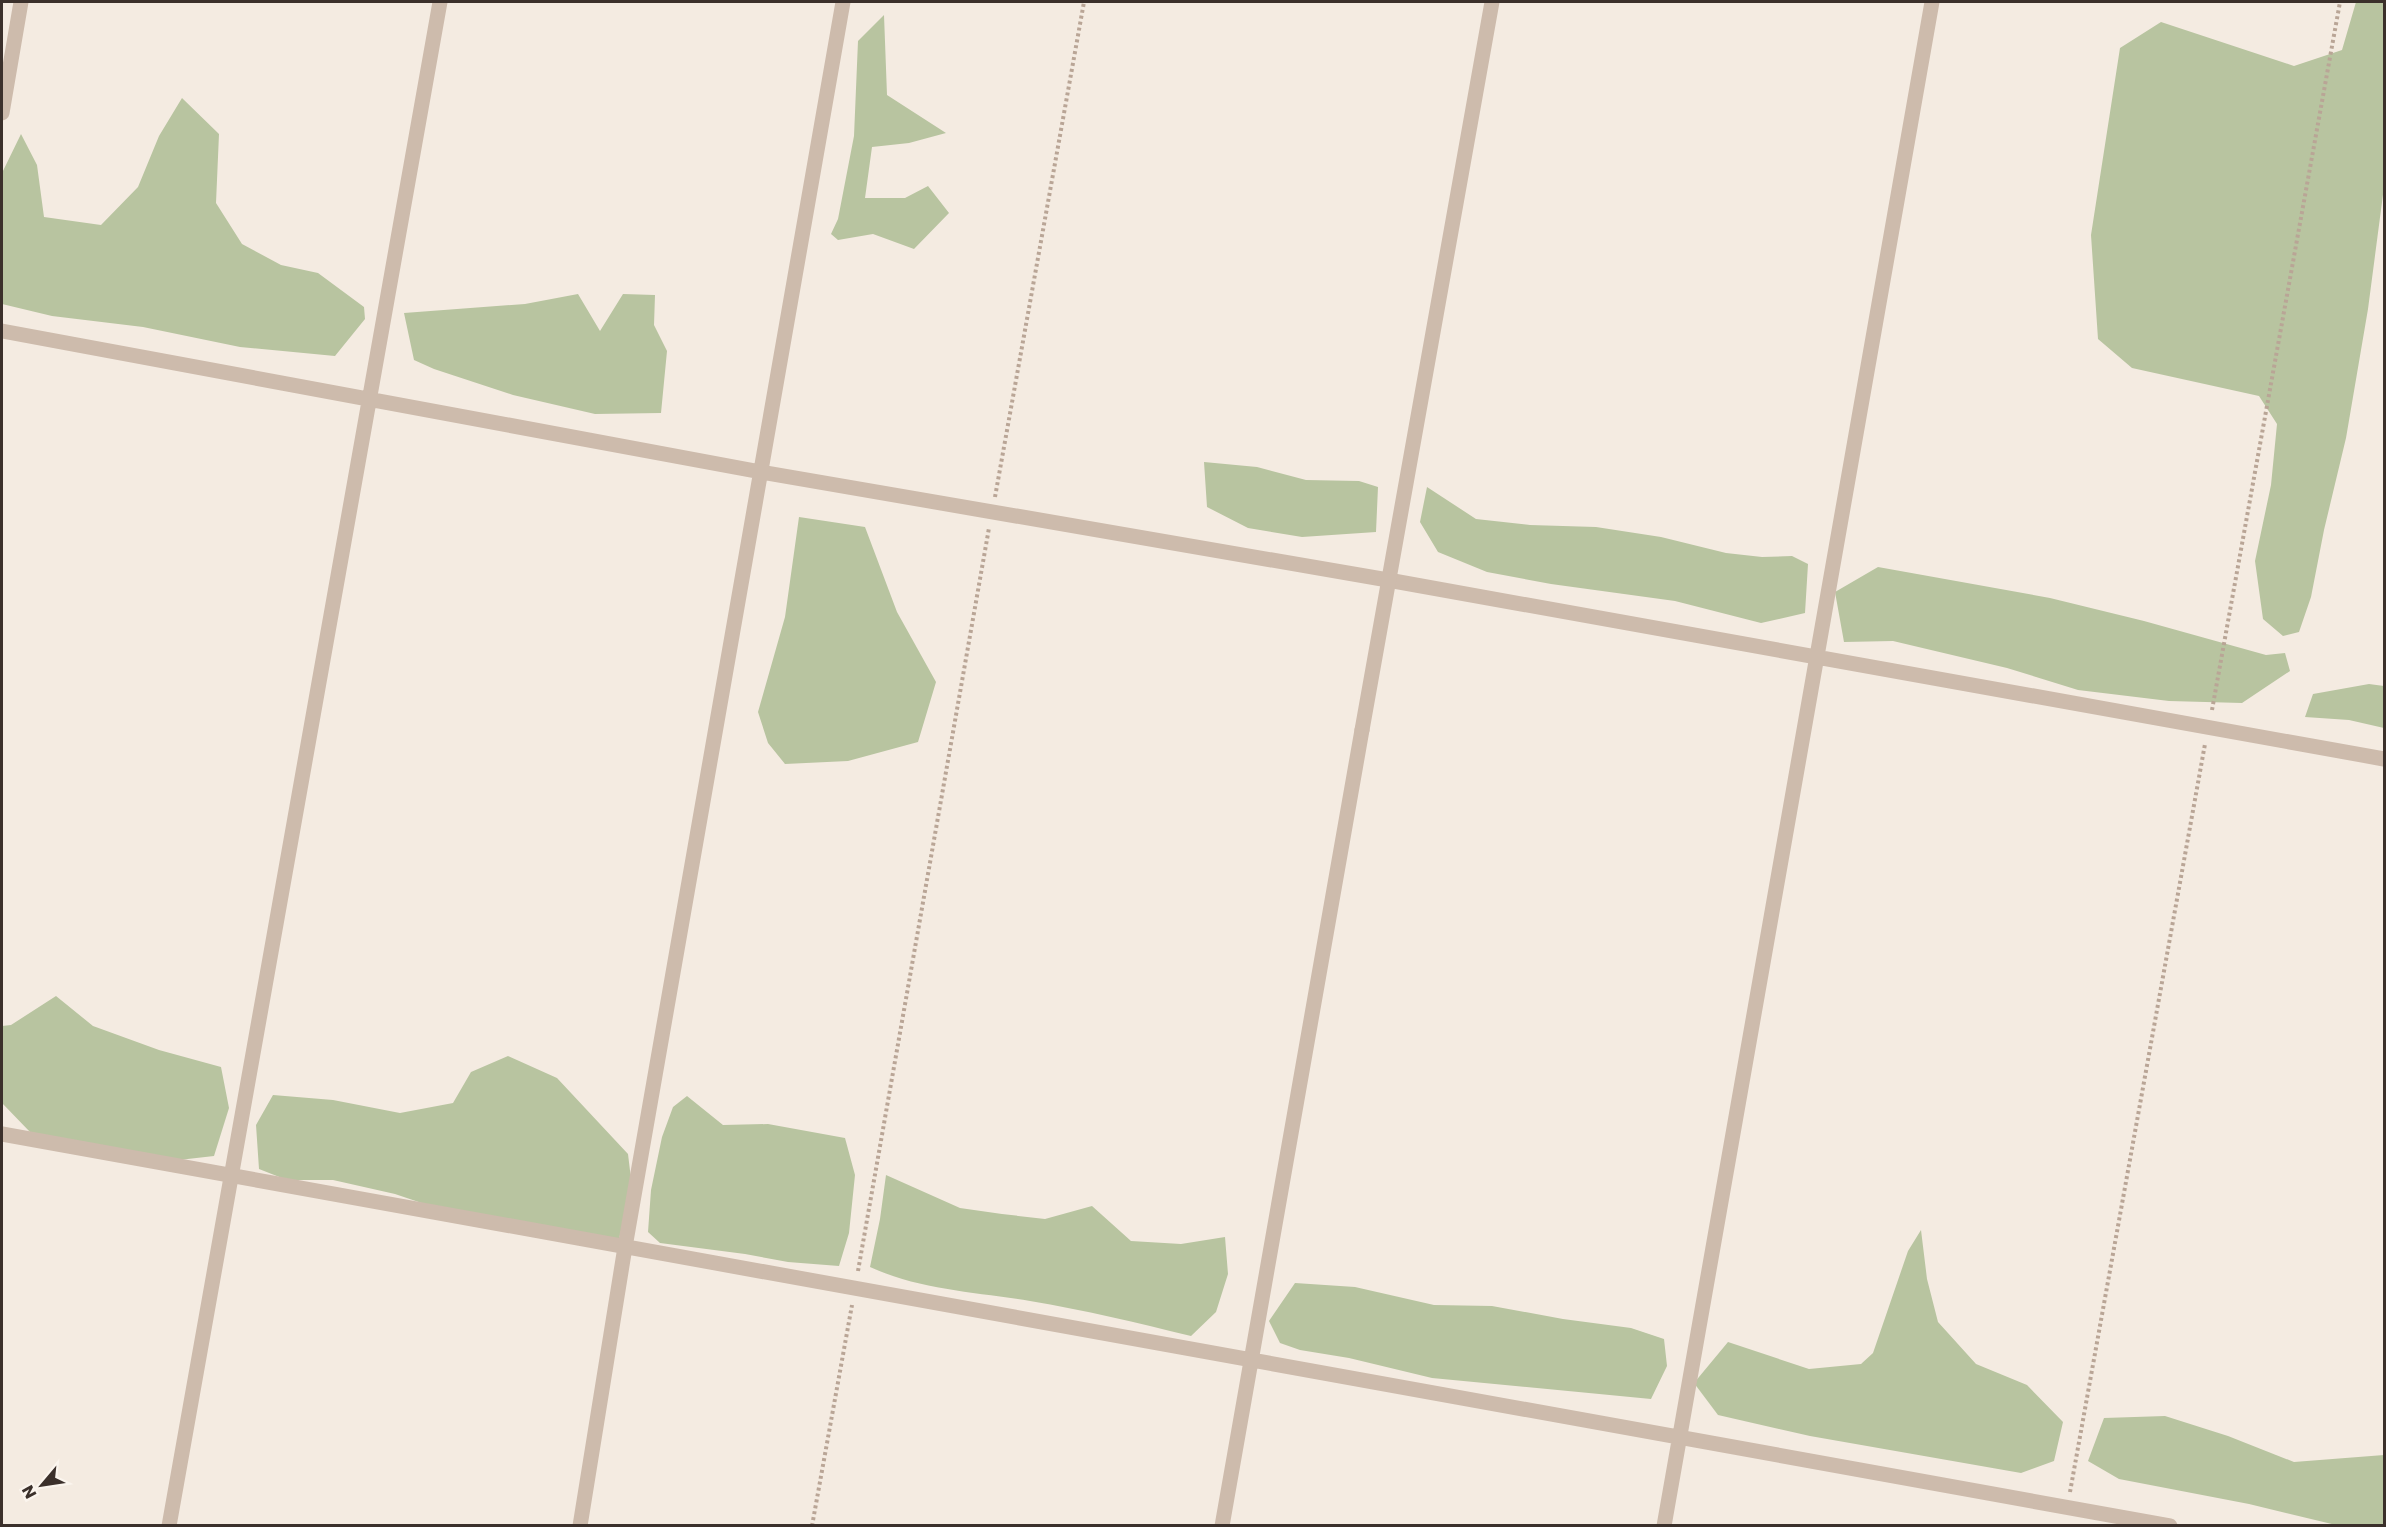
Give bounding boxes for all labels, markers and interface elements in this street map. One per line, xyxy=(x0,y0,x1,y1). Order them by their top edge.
north arrow xyxy=(12,1455,72,1515)
text: N xyxy=(16,1481,42,1503)

